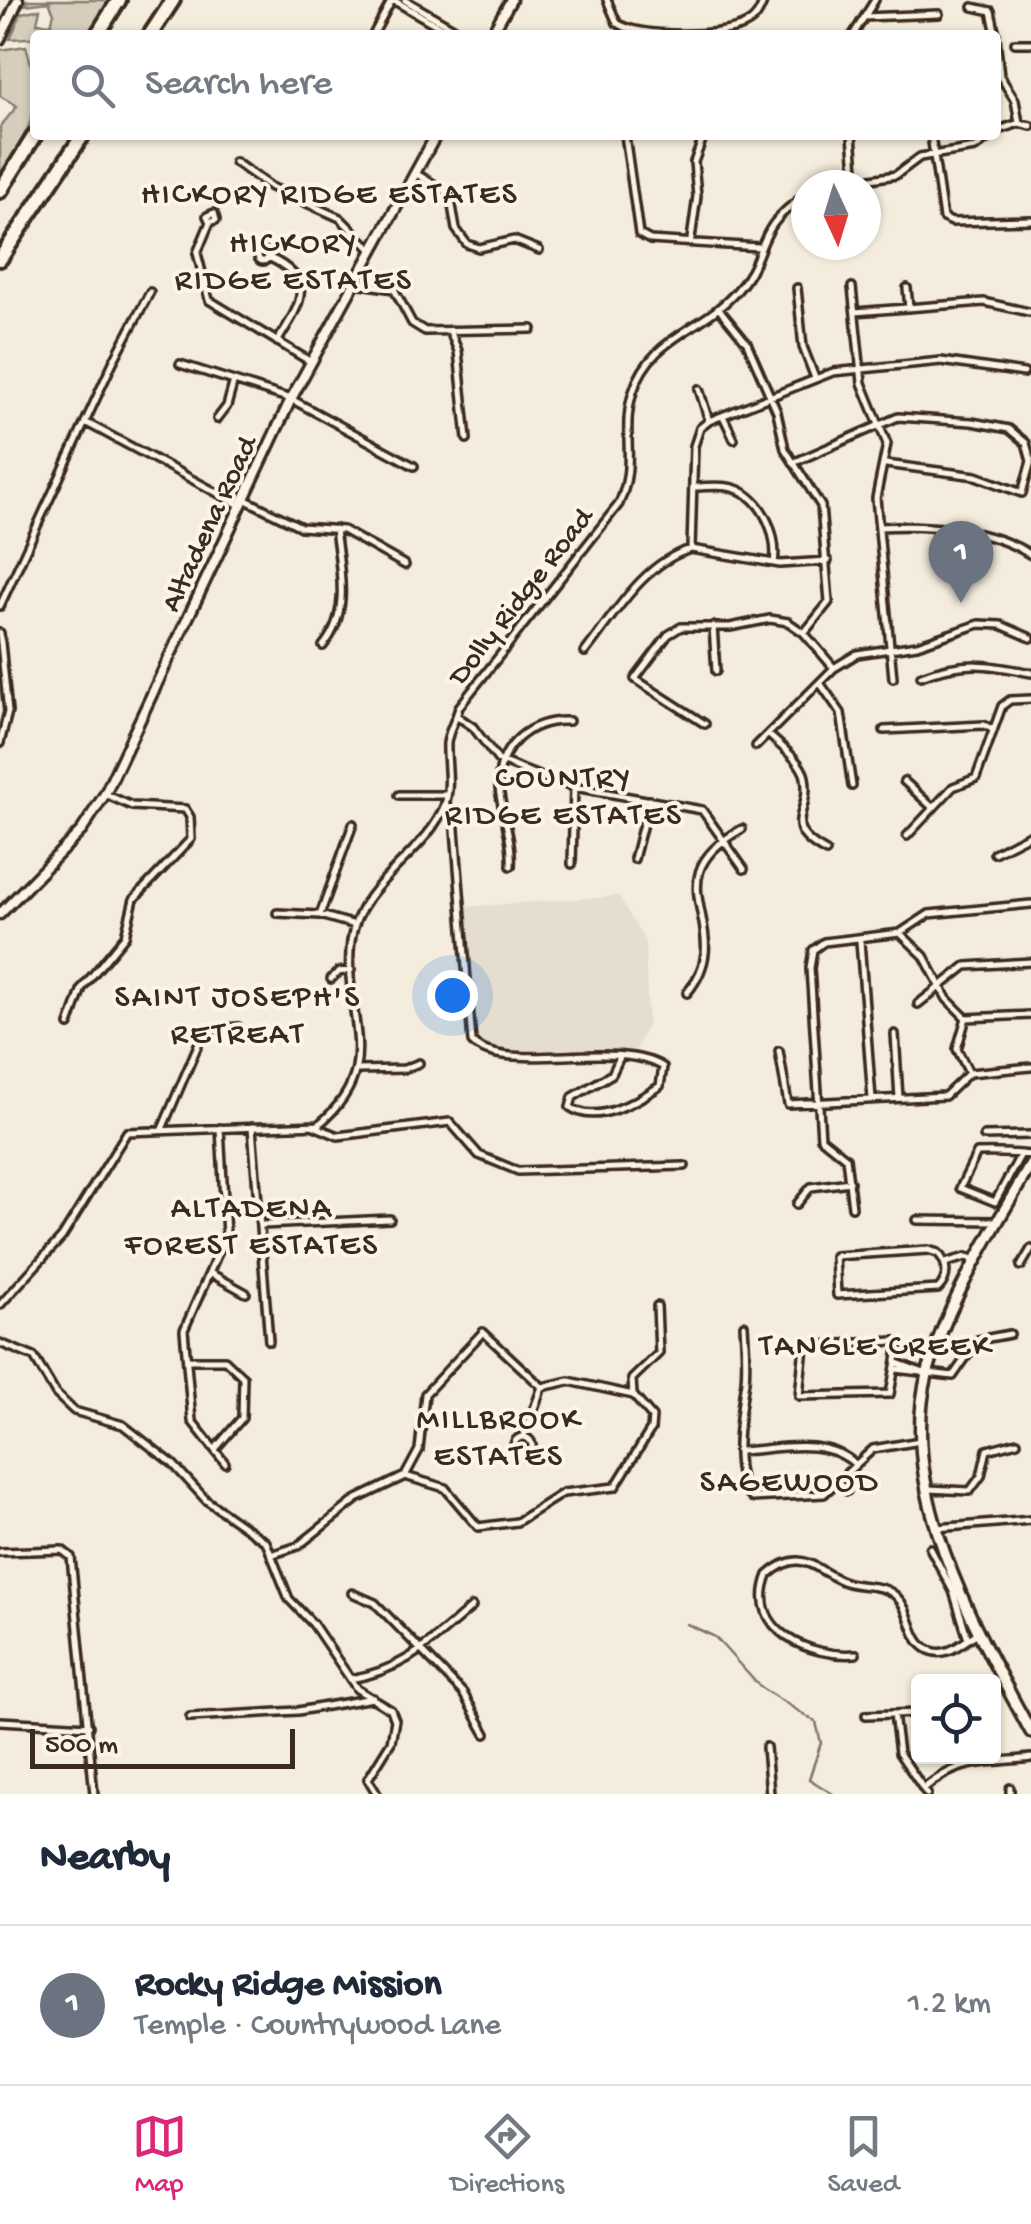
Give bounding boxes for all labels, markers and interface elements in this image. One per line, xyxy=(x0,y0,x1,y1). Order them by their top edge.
search box xyxy=(30,30,1001,140)
icon: search xyxy=(65,58,120,113)
text: Search here xyxy=(145,63,332,107)
north arrow xyxy=(791,170,881,260)
district label: HICKORY RIDGE ESTATES xyxy=(141,177,519,215)
district label: HICKORY RIDGE ESTATES xyxy=(175,226,413,301)
street label: Altadena Road xyxy=(155,429,268,618)
street label: Dolly Ridge Road xyxy=(441,500,604,695)
pin: 1 xyxy=(928,520,994,603)
district label: COUNTRY RIDGE ESTATES xyxy=(445,761,683,836)
your location xyxy=(427,970,478,1021)
district label: SAINT JOSEPH'S RETREAT xyxy=(114,980,362,1055)
district label: ALTADENA FOREST ESTATES xyxy=(123,1191,380,1266)
district label: TANGLE CREEK xyxy=(757,1329,993,1367)
district label: MILLBROOK ESTATES xyxy=(416,1402,582,1477)
district label: SAGEWOOD xyxy=(700,1465,880,1503)
map controls xyxy=(911,1674,1001,1764)
button: locate xyxy=(911,1674,1001,1764)
scale bar xyxy=(30,1724,295,1768)
text: 500 m xyxy=(45,1730,118,1763)
text: Nearby xyxy=(40,1835,170,1884)
text: Rocky Ridge Mission xyxy=(135,1964,441,2008)
text: 1 xyxy=(66,1986,79,2024)
text: 1.2 km xyxy=(908,1986,991,2024)
text: Temple · Countrywood Lane xyxy=(135,2008,501,2046)
tab: Map xyxy=(132,2109,187,2202)
tab: Directions xyxy=(450,2109,564,2202)
tab: Saved xyxy=(827,2109,899,2202)

